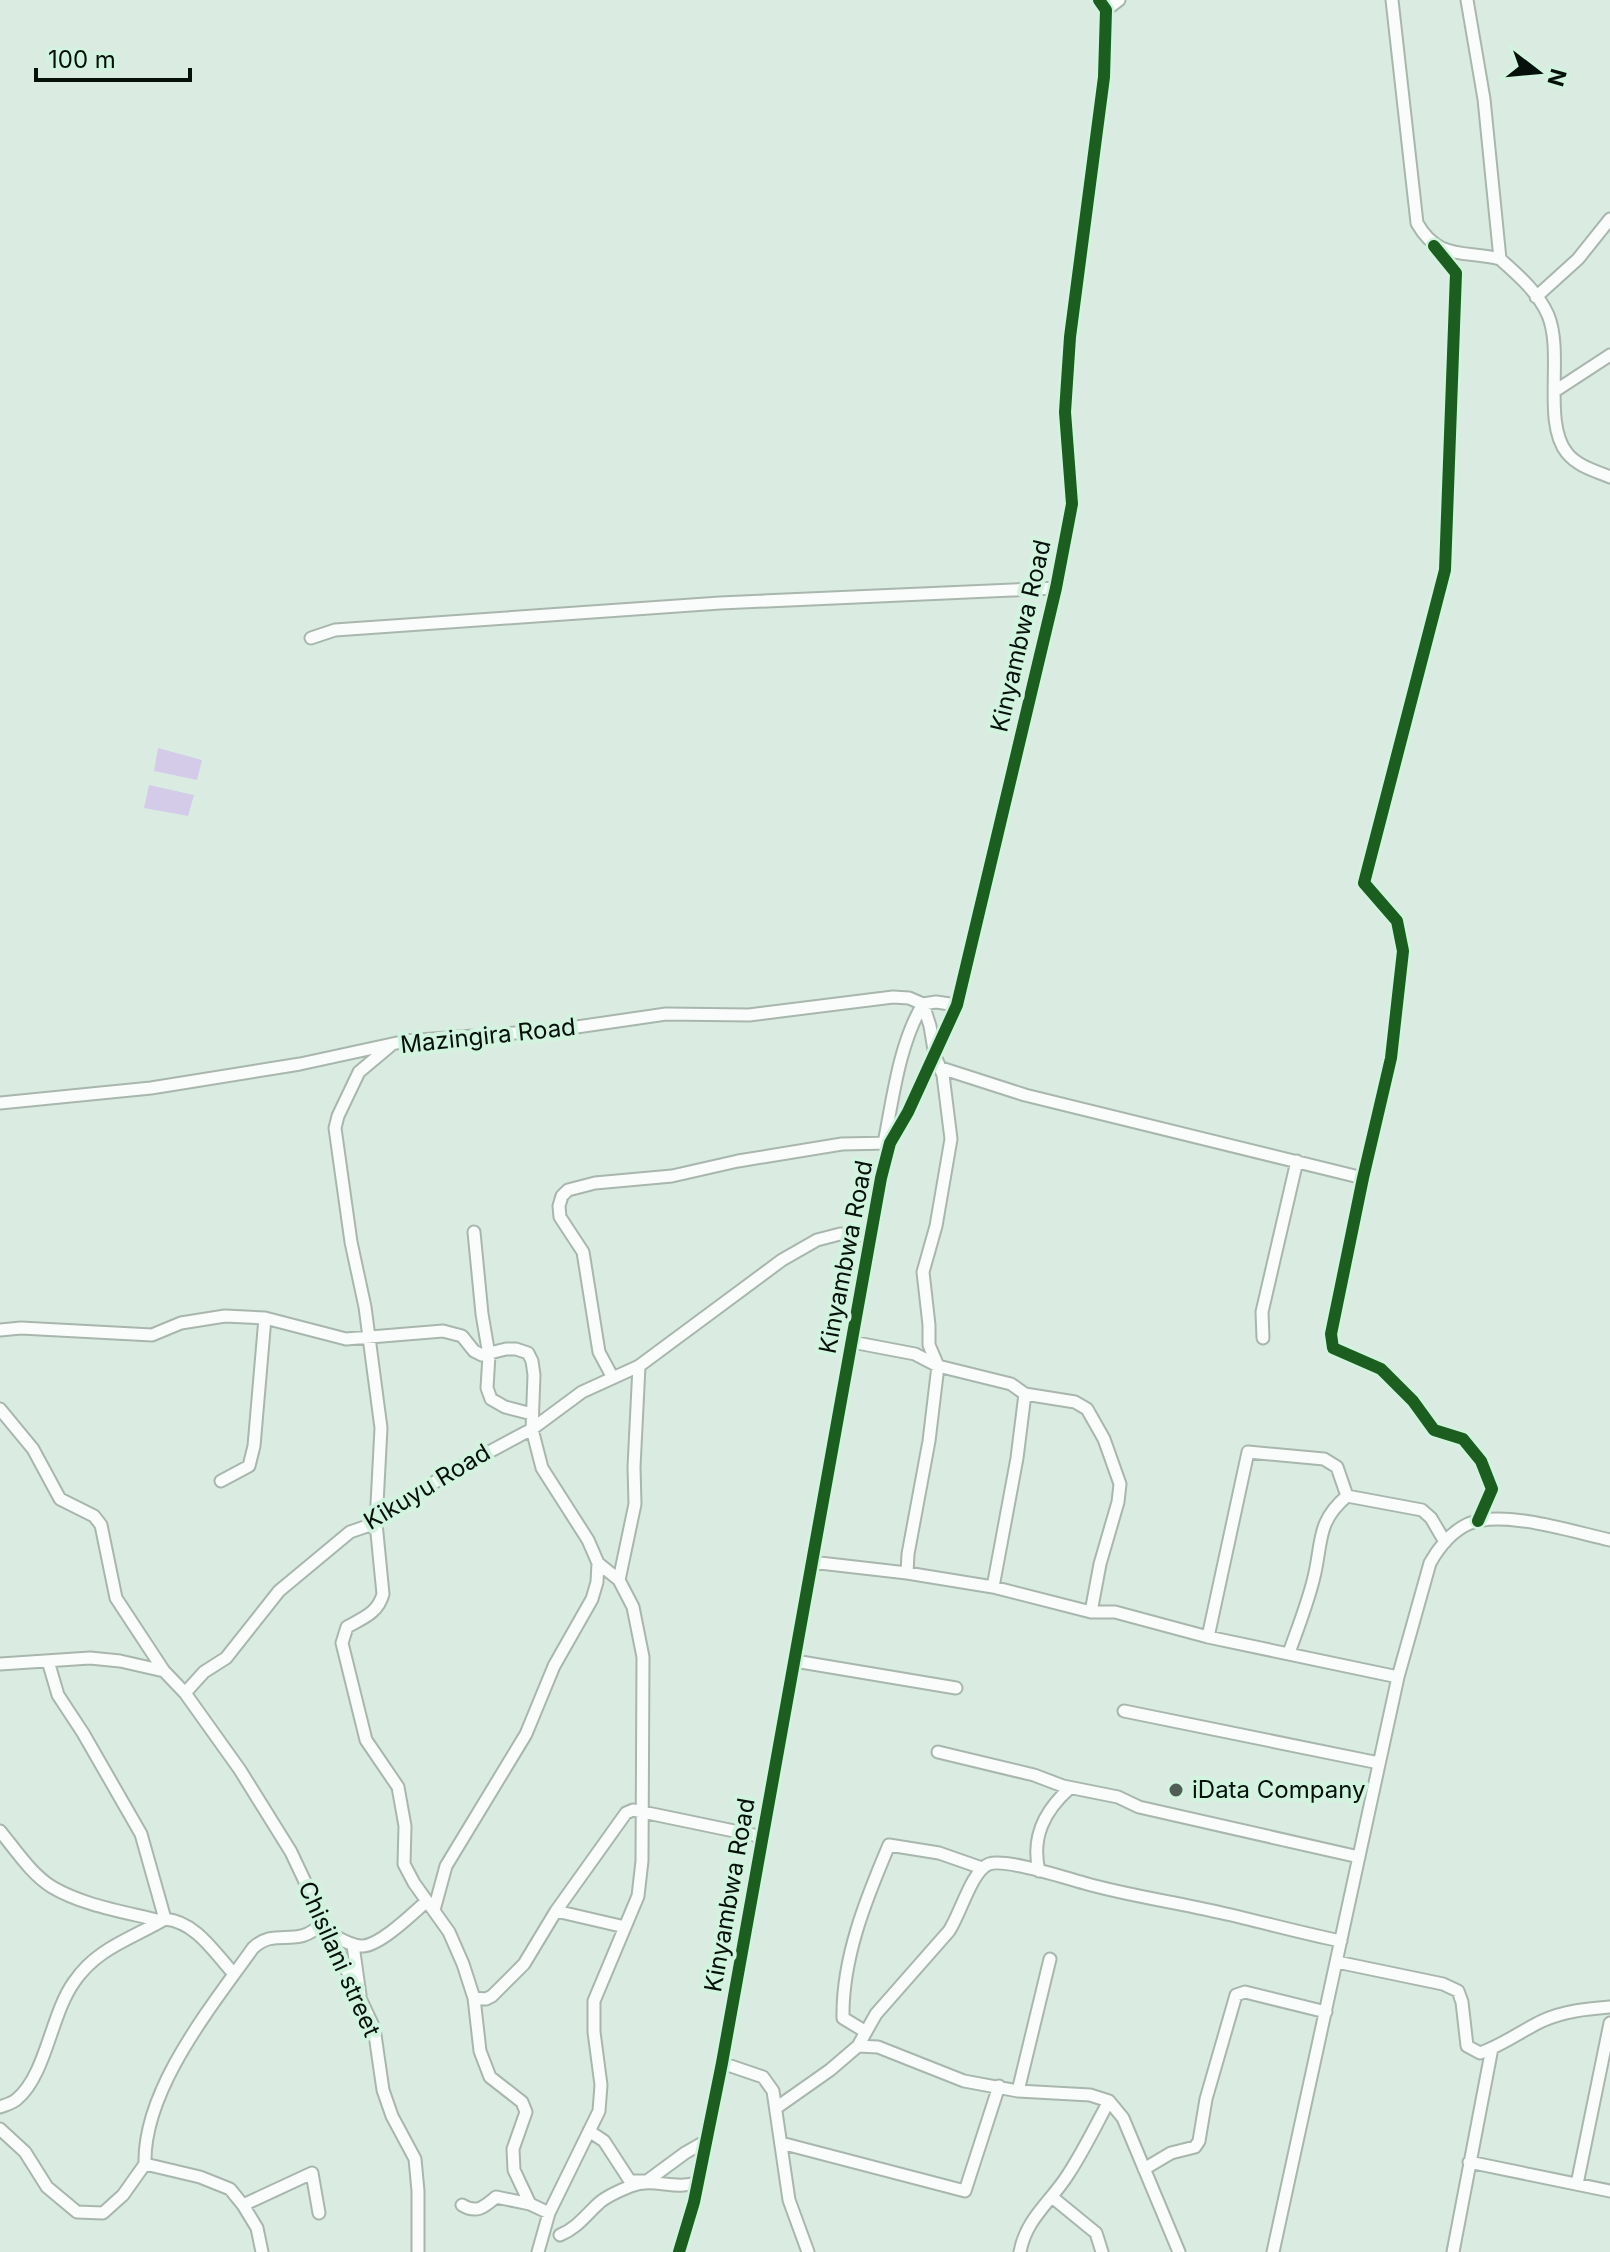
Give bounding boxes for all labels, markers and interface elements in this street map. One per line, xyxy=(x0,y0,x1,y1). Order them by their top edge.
scale bar xyxy=(36,32,190,82)
north arrow xyxy=(1498,32,1578,112)
text: 100 m xyxy=(48,45,116,74)
text: N xyxy=(1542,66,1572,89)
street label: Kinyambwa Road xyxy=(984,537,1057,735)
street label: Mazingira Road xyxy=(399,1012,577,1059)
street label: Kinyambwa Road xyxy=(813,1158,878,1356)
street label: Kikuyu Road xyxy=(358,1438,495,1536)
place label: iData Company xyxy=(1192,1775,1365,1804)
marker: iData Company xyxy=(1167,1781,1185,1799)
street label: Kinyambwa Road xyxy=(698,1796,761,1994)
street label: Chisilani street xyxy=(292,1877,387,2041)

